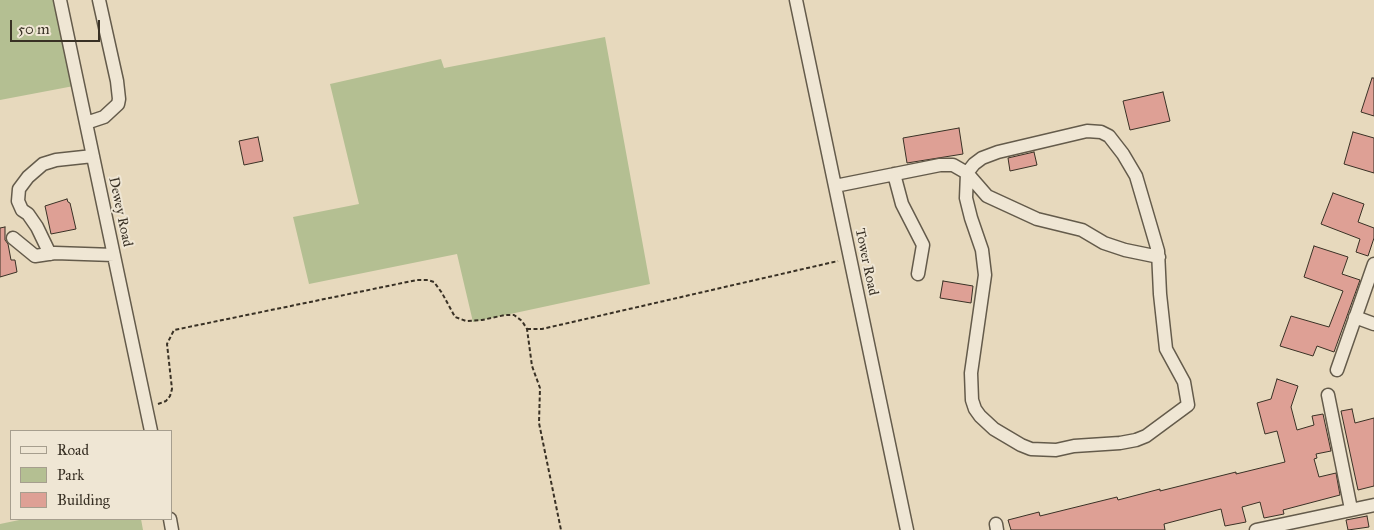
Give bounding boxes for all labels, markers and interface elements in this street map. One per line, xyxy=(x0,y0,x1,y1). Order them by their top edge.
scale bar xyxy=(12,10,102,42)
text: 50 m xyxy=(18,20,50,38)
street label: Dewey Road xyxy=(104,175,136,249)
street label: Tower Road xyxy=(851,227,881,297)
legend xyxy=(10,430,172,520)
text: Road xyxy=(57,441,89,459)
text: Park xyxy=(57,466,84,484)
text: Building xyxy=(57,491,110,509)

